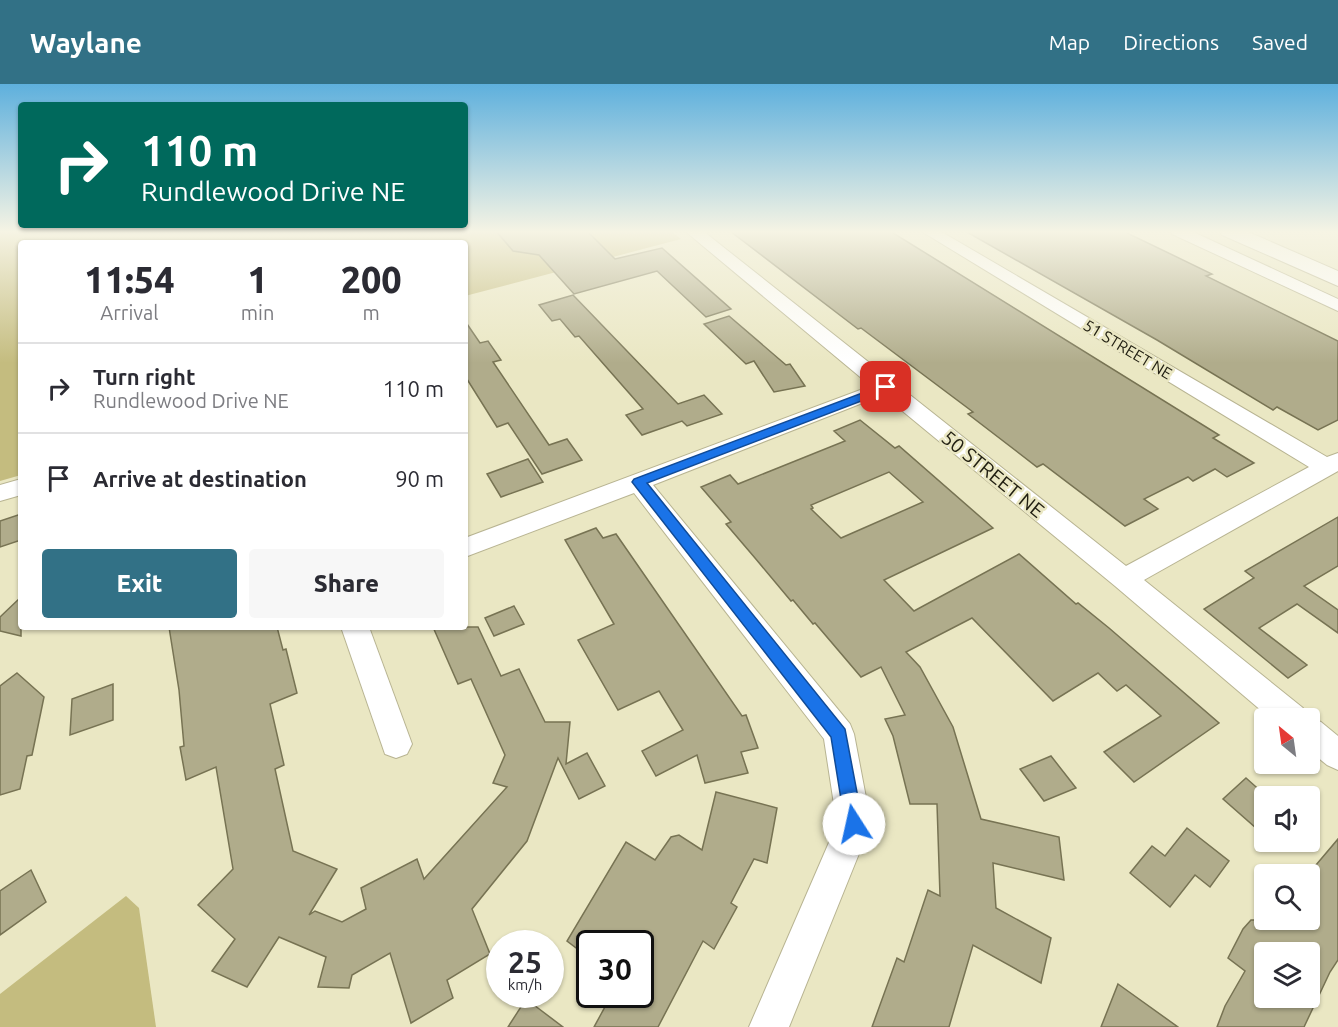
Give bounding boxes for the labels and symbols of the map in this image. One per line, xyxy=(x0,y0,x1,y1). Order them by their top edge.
street label: 51 STREET NE xyxy=(1081,316,1175,382)
pin xyxy=(860,361,911,412)
street label: 50 STREET NE xyxy=(938,425,1049,522)
north arrow xyxy=(1254,708,1320,774)
position arrow xyxy=(822,792,886,856)
speed limit sign: 30 xyxy=(576,930,654,1008)

